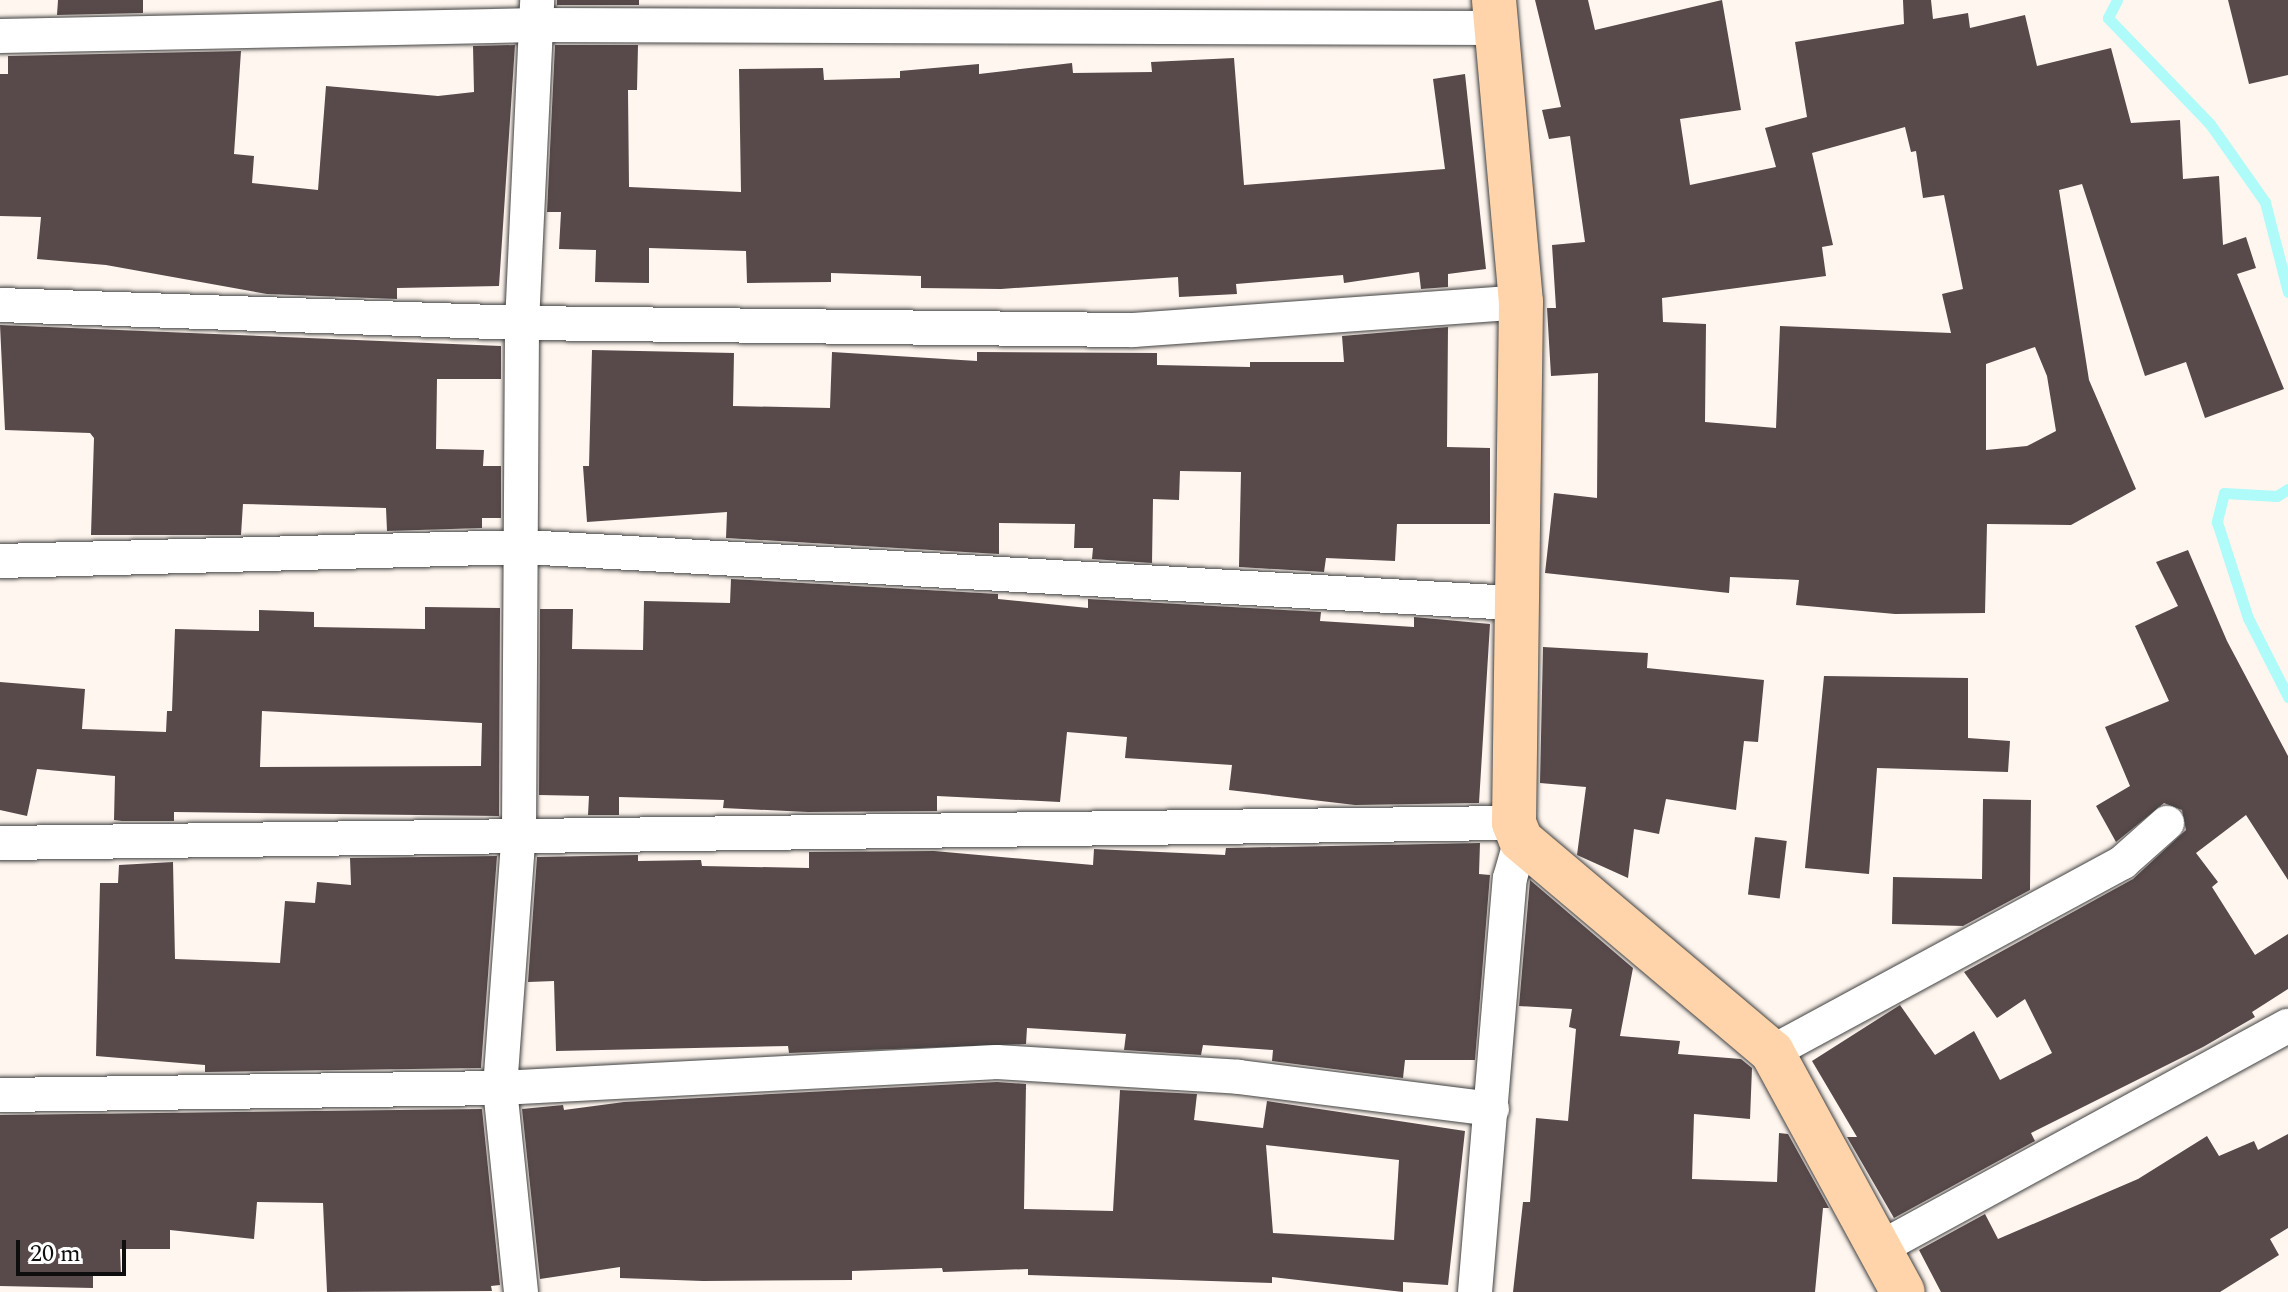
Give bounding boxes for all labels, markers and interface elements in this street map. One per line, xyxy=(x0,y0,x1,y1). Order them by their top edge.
scale bar xyxy=(20,1224,130,1274)
text: 20 m xyxy=(30,1236,81,1272)

